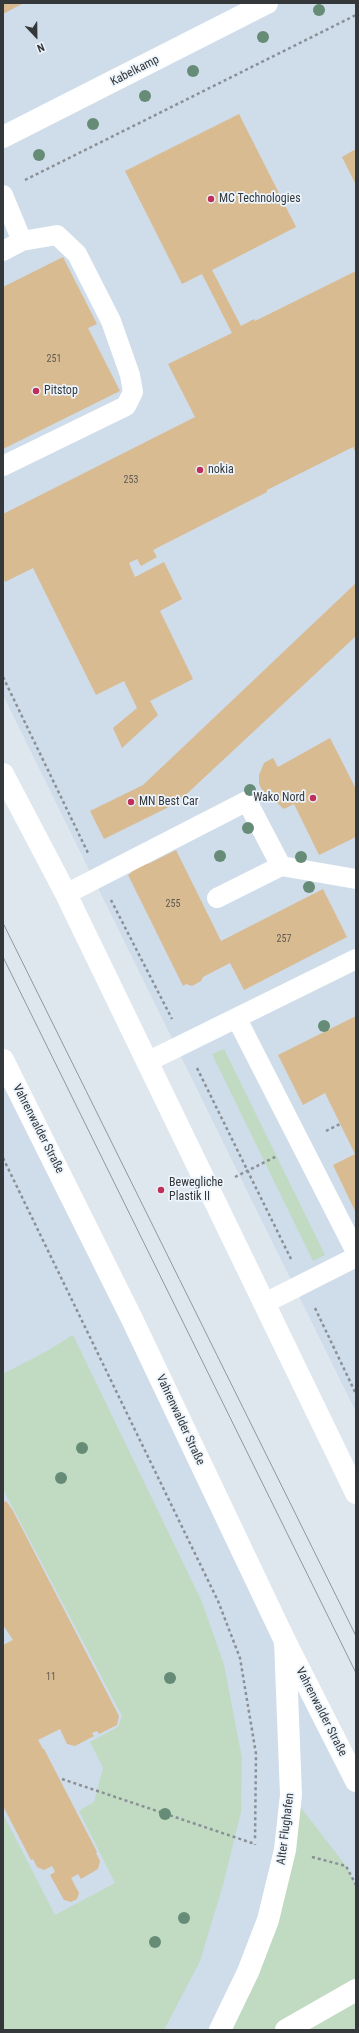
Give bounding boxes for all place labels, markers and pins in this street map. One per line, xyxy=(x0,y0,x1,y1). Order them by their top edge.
place label: MC Technologies xyxy=(219,192,301,206)
marker: MC Technologies xyxy=(206,194,216,204)
place label: Pitstop xyxy=(44,384,78,398)
marker: Pitstop xyxy=(31,386,41,396)
place label: nokia xyxy=(208,463,234,477)
marker: nokia xyxy=(195,465,205,475)
place label: Wako Nord xyxy=(253,791,305,805)
marker: Wako Nord xyxy=(308,793,318,803)
place label: MN Best Car xyxy=(139,795,198,809)
marker: MN Best Car xyxy=(126,797,136,807)
place label: Bewegliche Plastik II xyxy=(169,1176,223,1204)
marker: Bewegliche Plastik II xyxy=(156,1185,166,1195)

